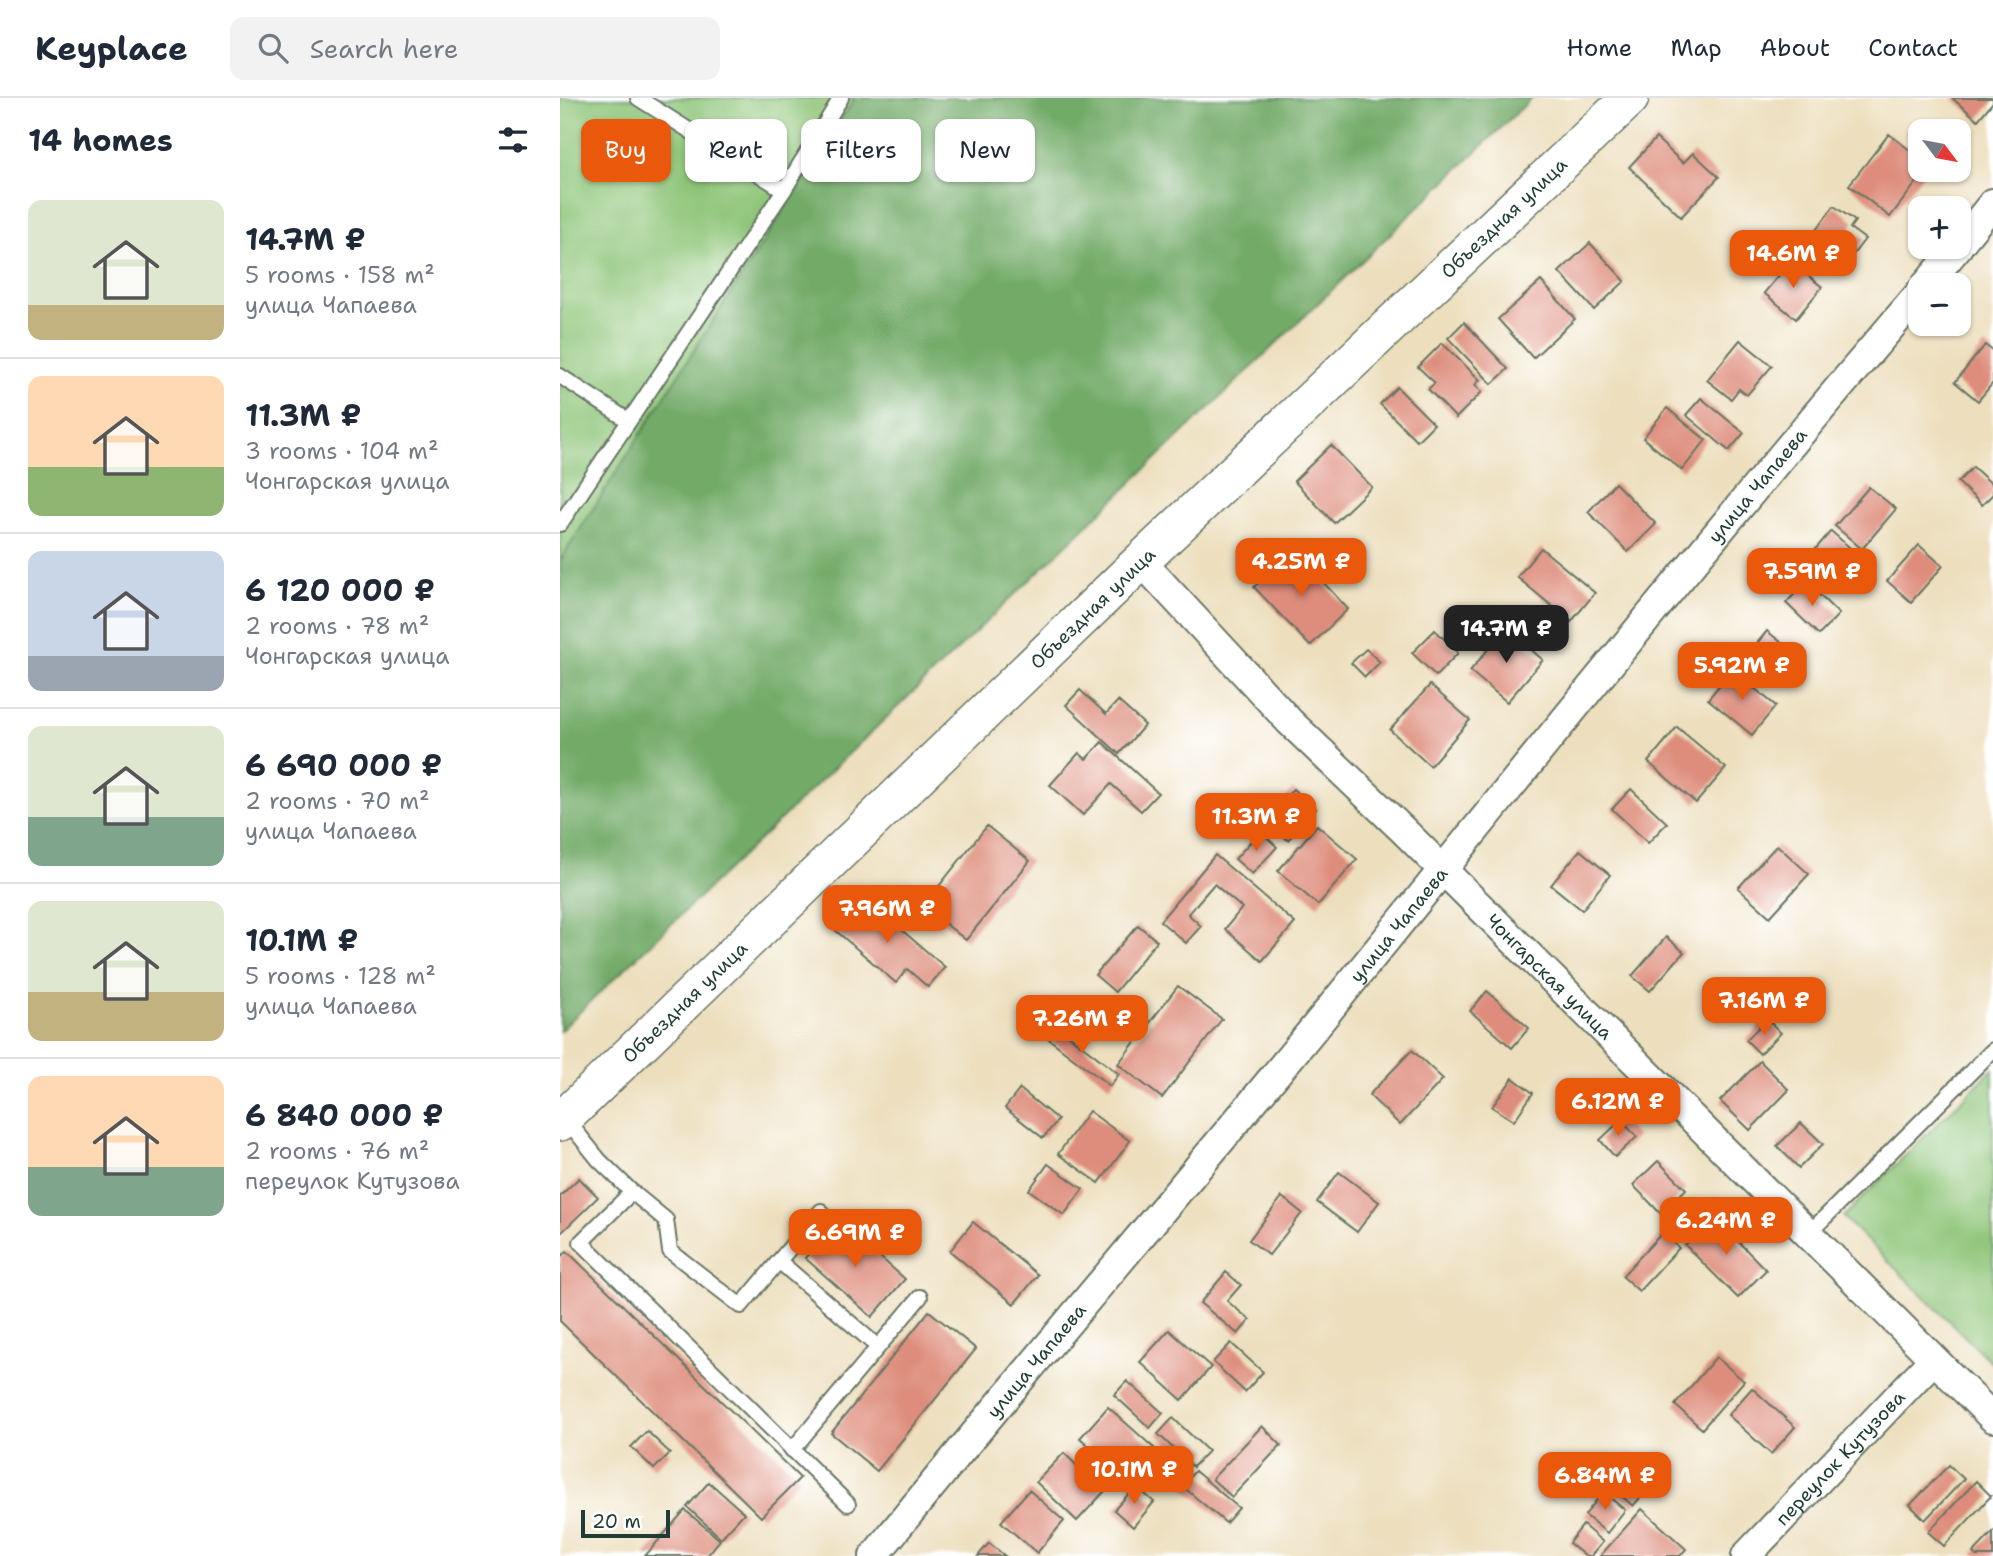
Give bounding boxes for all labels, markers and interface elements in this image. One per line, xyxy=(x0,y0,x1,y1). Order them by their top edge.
search box xyxy=(230,17,720,80)
text: Keyplace xyxy=(35,26,188,71)
icon: search xyxy=(254,29,292,67)
text: Search here xyxy=(310,31,458,66)
text: Home xyxy=(1566,32,1632,64)
text: Map xyxy=(1670,32,1722,64)
text: About xyxy=(1760,32,1830,64)
text: Contact xyxy=(1868,32,1958,64)
chip: Buy xyxy=(581,119,671,182)
chip: Rent xyxy=(685,119,787,182)
chip: Filters xyxy=(801,119,921,182)
chip: New xyxy=(935,119,1035,182)
north arrow xyxy=(1908,119,1970,182)
map controls xyxy=(1908,119,1971,336)
text: 14 homes xyxy=(28,120,173,161)
icon: filters xyxy=(494,121,532,159)
street label: Объездная улица xyxy=(1435,152,1572,284)
button: + xyxy=(1908,196,1971,259)
text: 14.7M ₽ xyxy=(245,219,366,260)
icon: home xyxy=(84,228,168,312)
pin: 14.6M ₽ xyxy=(1728,230,1858,290)
text: 14.6M ₽ xyxy=(1746,238,1840,268)
text: 5 rooms · 158 m² xyxy=(245,260,435,290)
button: − xyxy=(1908,273,1971,336)
text: улица Чапаева xyxy=(245,290,417,320)
text: 11.3M ₽ xyxy=(245,395,362,436)
icon: home xyxy=(84,404,168,488)
street label: улица Чапаева xyxy=(1702,423,1812,548)
text: 3 rooms · 104 m² xyxy=(245,436,438,466)
text: Чонгарская улица xyxy=(245,466,449,496)
pin: 4.25M ₽ xyxy=(1236,538,1366,598)
street label: Объездная улица xyxy=(1024,542,1161,674)
text: 4.25M ₽ xyxy=(1251,546,1351,576)
pin: 7.59M ₽ xyxy=(1747,548,1877,608)
text: 7.59M ₽ xyxy=(1763,556,1861,586)
text: 6 120 000 ₽ xyxy=(245,570,435,611)
icon: home xyxy=(84,579,168,663)
pin: 14.7M ₽ xyxy=(1441,606,1571,665)
text: 2 rooms · 78 m² xyxy=(245,611,429,641)
text: 14.7M ₽ xyxy=(1460,613,1552,643)
text: Чонгарская улица xyxy=(245,641,449,671)
pin: 5.92M ₽ xyxy=(1677,642,1807,702)
text: 5.92M ₽ xyxy=(1694,650,1790,680)
text: 6 690 000 ₽ xyxy=(245,745,442,786)
icon: home xyxy=(84,754,168,838)
text: 2 rooms · 70 m² xyxy=(245,786,430,816)
pin: 11.3M ₽ xyxy=(1191,794,1321,853)
text: 11.3M ₽ xyxy=(1211,801,1301,831)
text: улица Чапаева xyxy=(245,816,417,846)
street label: улица Чапаева xyxy=(1344,861,1453,987)
pin: 7.96M ₽ xyxy=(822,886,952,945)
text: 7.96M ₽ xyxy=(838,893,936,923)
street label: Чонгарская улица xyxy=(1481,908,1619,1045)
text: 10.1M ₽ xyxy=(245,920,358,961)
icon: home xyxy=(84,929,168,1013)
street label: Объездная улица xyxy=(616,935,753,1068)
text: 5 rooms · 128 m² xyxy=(245,961,436,991)
pin: 7.16M ₽ xyxy=(1699,978,1829,1037)
text: 7.16M ₽ xyxy=(1718,985,1810,1015)
text: улица Чапаева xyxy=(245,991,417,1021)
pin: 7.26M ₽ xyxy=(1017,996,1147,1055)
text: 7.26M ₽ xyxy=(1032,1003,1132,1033)
pin: 6.12M ₽ xyxy=(1553,1079,1683,1138)
text: 6.12M ₽ xyxy=(1571,1086,1665,1116)
text: 6 840 000 ₽ xyxy=(245,1095,443,1136)
icon: home xyxy=(84,1104,168,1188)
text: 2 rooms · 76 m² xyxy=(245,1136,429,1166)
text: переулок Кутузова xyxy=(245,1166,460,1196)
pin: 6.24M ₽ xyxy=(1661,1198,1791,1257)
text: 6.24M ₽ xyxy=(1676,1205,1776,1235)
pin: 6.69M ₽ xyxy=(790,1210,920,1269)
text: 6.69M ₽ xyxy=(805,1217,905,1247)
street label: улица Чапаева xyxy=(981,1298,1091,1423)
street label: переулок Кутузова xyxy=(1770,1385,1910,1530)
pin: 10.1M ₽ xyxy=(1069,1446,1199,1506)
pin: 6.84M ₽ xyxy=(1540,1452,1670,1512)
text: 10.1M ₽ xyxy=(1090,1454,1178,1484)
text: 6.84M ₽ xyxy=(1554,1460,1656,1490)
scale bar xyxy=(581,1507,670,1539)
text: 20 m xyxy=(592,1509,641,1534)

